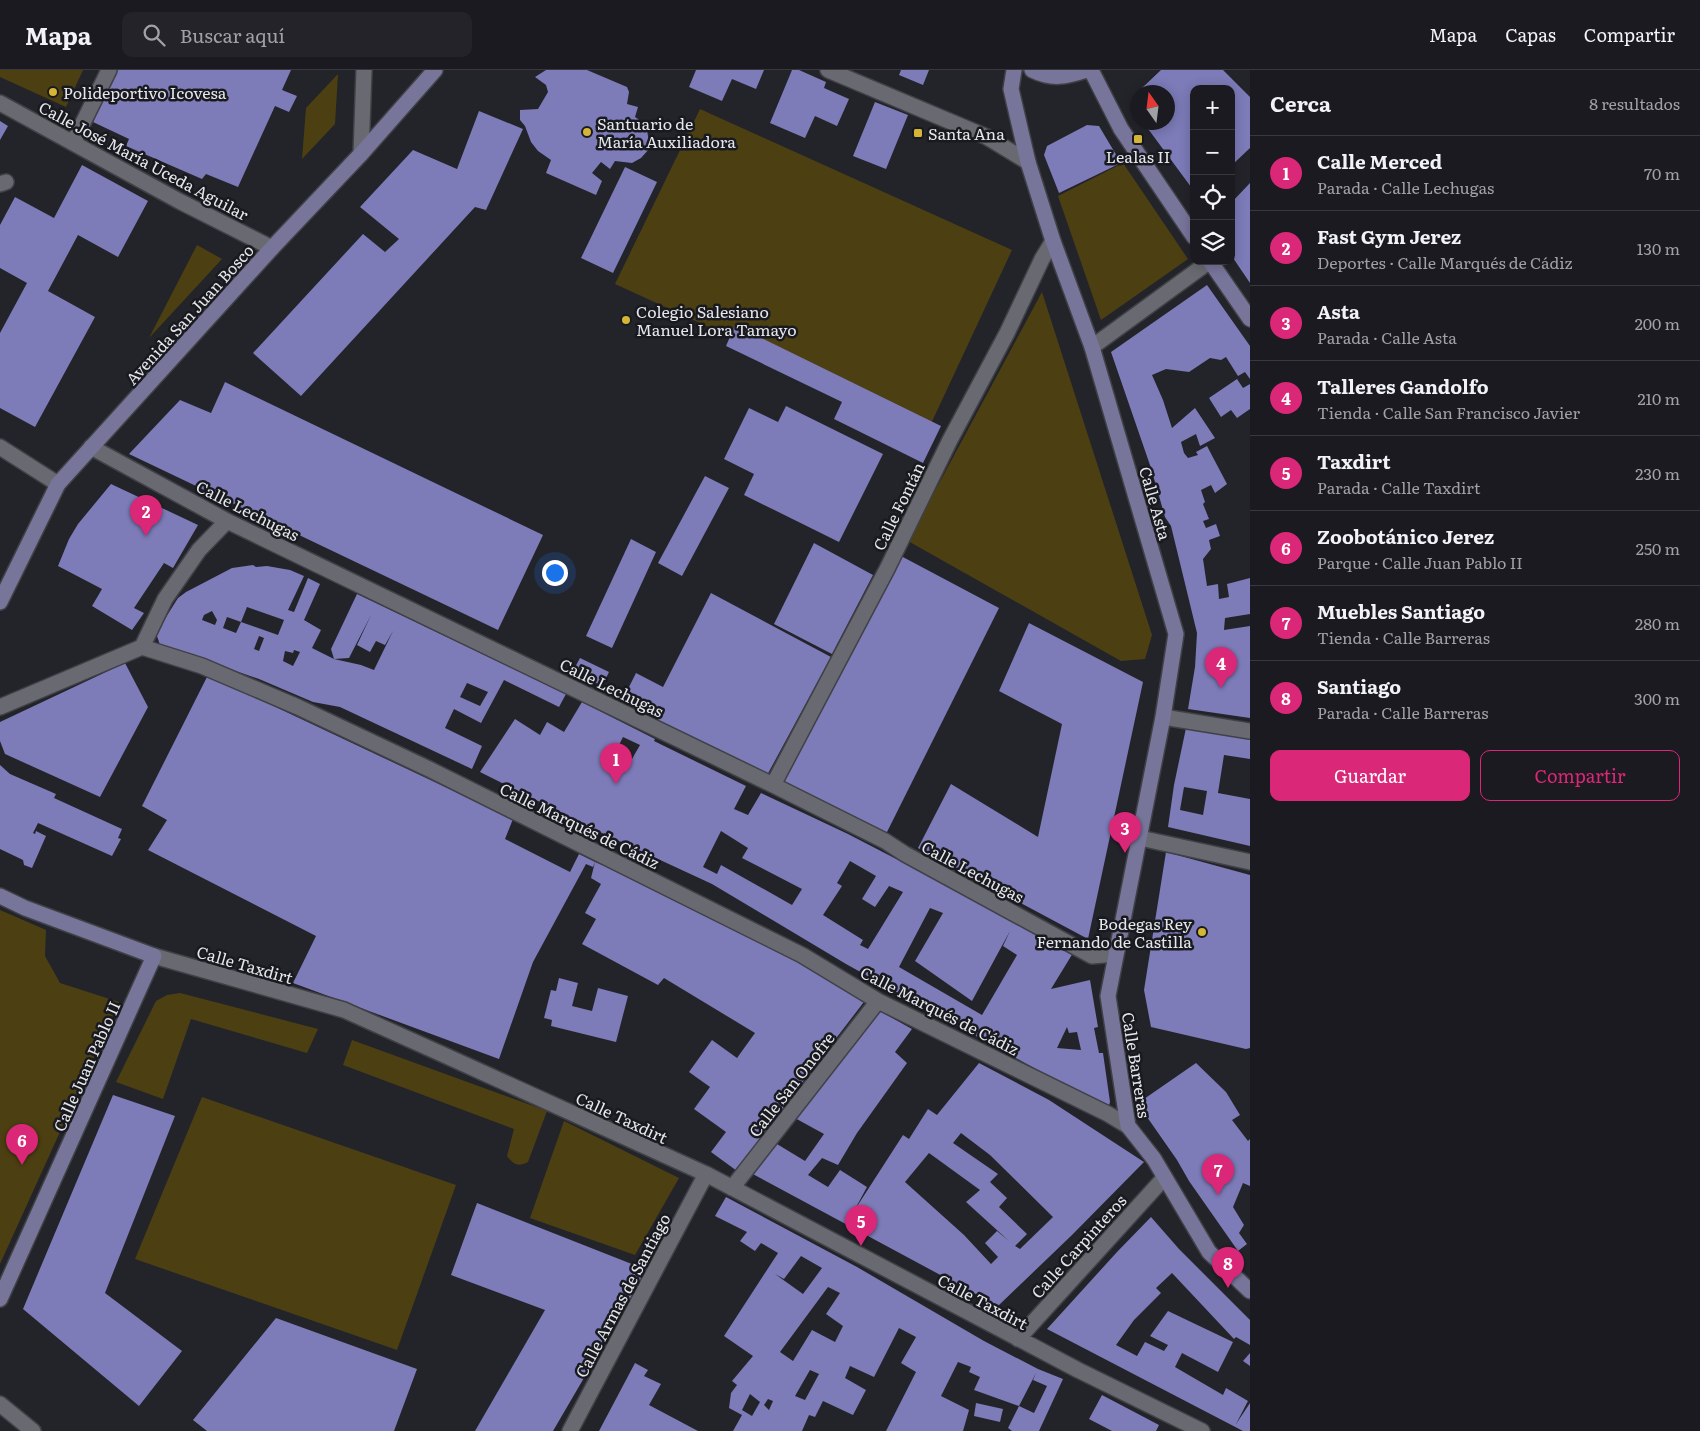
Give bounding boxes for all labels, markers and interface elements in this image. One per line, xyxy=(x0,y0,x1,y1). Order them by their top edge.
search box xyxy=(122,12,472,57)
text: Mapa xyxy=(25,17,92,52)
icon: search xyxy=(140,21,168,49)
text: Buscar aquí xyxy=(180,21,285,49)
text: Mapa xyxy=(1429,21,1477,48)
text: Capas xyxy=(1505,21,1556,48)
text: Compartir xyxy=(1584,21,1675,48)
place label: Polideportivo Icovesa xyxy=(63,80,227,104)
north arrow xyxy=(1130,85,1175,130)
map controls xyxy=(1190,85,1235,265)
button: + xyxy=(1190,85,1235,130)
marker: Polideportivo Icovesa xyxy=(47,86,59,98)
text: Cerca xyxy=(1270,87,1331,118)
text: 8 resultados xyxy=(1589,91,1680,115)
street label: Calle José María Uceda Aguilar xyxy=(35,94,254,226)
place label: Santuario de María Auxiliadora xyxy=(597,111,736,153)
place label: Santa Ana xyxy=(928,121,1005,145)
marker: Santuario de María Auxiliadora xyxy=(581,126,593,138)
marker: Santa Ana xyxy=(912,127,924,139)
button: − xyxy=(1190,130,1235,175)
marker: Lealas II xyxy=(1132,133,1144,145)
place label: Lealas II xyxy=(1106,144,1170,168)
text: Calle Merced xyxy=(1317,147,1442,175)
text: 1 xyxy=(1283,161,1289,185)
text: 70 m xyxy=(1644,161,1680,185)
button: locate xyxy=(1190,175,1235,220)
text: Parada · Calle Lechugas xyxy=(1317,175,1494,199)
button: layers xyxy=(1190,220,1235,265)
text: Fast Gym Jerez xyxy=(1317,222,1461,250)
text: 2 xyxy=(1282,236,1290,260)
text: 130 m xyxy=(1637,236,1680,260)
street label: Avenida San Juan Bosco xyxy=(119,238,259,390)
text: Deportes · Calle Marqués de Cádiz xyxy=(1317,250,1572,274)
text: Asta xyxy=(1317,297,1360,325)
place label: Colegio Salesiano Manuel Lora Tamayo xyxy=(636,299,797,341)
text: 3 xyxy=(1282,311,1290,335)
text: 200 m xyxy=(1635,311,1680,335)
marker: Colegio Salesiano Manuel Lora Tamayo xyxy=(620,314,632,326)
text: Parada · Calle Asta xyxy=(1317,325,1457,349)
text: Talleres Gandolfo xyxy=(1317,372,1489,400)
text: 4 xyxy=(1281,386,1291,410)
text: 210 m xyxy=(1637,386,1680,410)
text: Tienda · Calle San Francisco Javier xyxy=(1317,400,1580,424)
text: Taxdirt xyxy=(1317,447,1390,475)
street label: Calle Fontán xyxy=(866,457,930,554)
text: 5 xyxy=(1282,461,1290,485)
text: 230 m xyxy=(1635,461,1680,485)
street label: Calle Asta xyxy=(1134,463,1178,543)
street label: Calle Lechugas xyxy=(192,474,304,546)
text: Parada · Calle Taxdirt xyxy=(1317,475,1480,499)
pin: 2 xyxy=(130,495,162,536)
text: Zoobotánico Jerez xyxy=(1317,522,1494,550)
text: 6 xyxy=(1281,536,1291,560)
text: 250 m xyxy=(1636,536,1680,560)
text: Parque · Calle Juan Pablo II xyxy=(1317,550,1523,574)
your location xyxy=(542,560,568,586)
text: Muebles Santiago xyxy=(1317,597,1485,625)
text: 7 xyxy=(1282,611,1290,635)
text: 280 m xyxy=(1635,611,1680,635)
text: Tienda · Calle Barreras xyxy=(1317,625,1490,649)
pin: 4 xyxy=(1205,647,1237,688)
street label: Calle Lechugas xyxy=(556,651,668,723)
text: Santiago xyxy=(1317,672,1401,700)
text: 8 xyxy=(1281,686,1291,710)
text: 300 m xyxy=(1634,686,1680,710)
text: Parada · Calle Barreras xyxy=(1317,700,1488,724)
pin: 1 xyxy=(600,743,632,784)
button: Guardar xyxy=(1270,750,1470,801)
button: Compartir xyxy=(1480,750,1680,801)
street label: Calle Marqués de Cádiz xyxy=(496,776,664,874)
pin: 3 xyxy=(1109,812,1141,853)
street label: Calle Lechugas xyxy=(918,834,1028,908)
place label: Bodegas Rey Fernando de Castilla xyxy=(1036,911,1193,953)
marker: Bodegas Rey Fernando de Castilla xyxy=(1196,926,1208,938)
street label: Calle Taxdirt xyxy=(194,939,296,989)
street label: Calle Marqués de Cádiz xyxy=(857,960,1024,1061)
street label: Calle Juan Pablo II xyxy=(46,997,126,1135)
street label: Calle Barreras xyxy=(1117,1010,1157,1120)
street label: Calle San Onofre xyxy=(742,1026,840,1142)
street label: Calle Taxdirt xyxy=(572,1085,672,1149)
pin: 6 xyxy=(6,1124,38,1165)
pin: 7 xyxy=(1202,1154,1234,1195)
street label: Calle Carpinteros xyxy=(1025,1189,1131,1303)
pin: 5 xyxy=(845,1205,877,1246)
street label: Calle Armas de Santiago xyxy=(569,1209,675,1381)
pin: 8 xyxy=(1212,1247,1244,1288)
street label: Calle Taxdirt xyxy=(934,1267,1033,1335)

